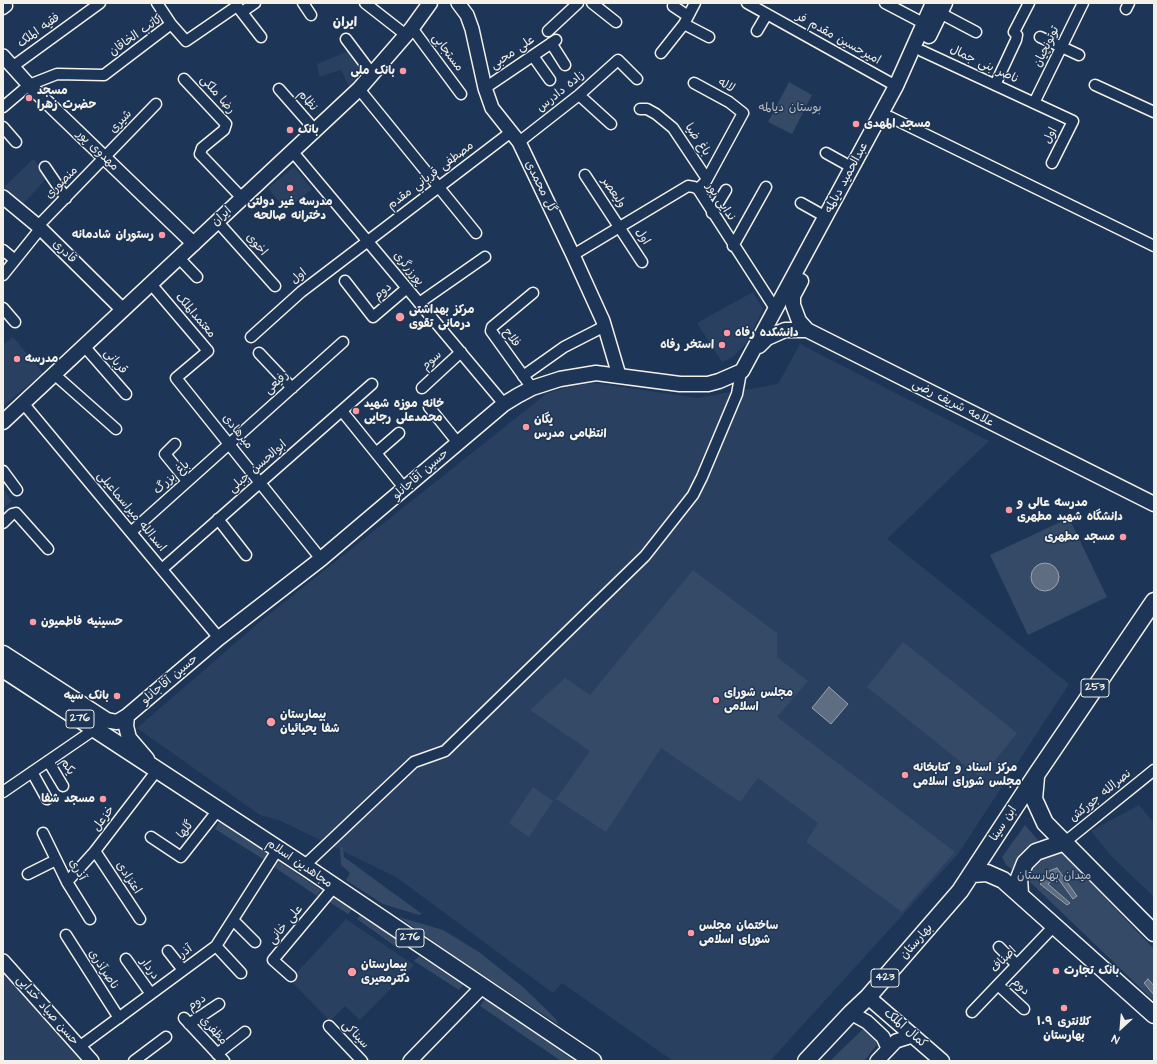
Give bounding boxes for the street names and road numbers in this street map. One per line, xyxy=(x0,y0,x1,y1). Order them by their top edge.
street label: امیرحسین مقدم فر xyxy=(793,10,883,68)
street label: فقیه الملک xyxy=(15,11,63,51)
street label: کاتب الخاقان xyxy=(107,12,165,60)
street label: توتونچیان xyxy=(1031,24,1063,70)
street label: مستجابی xyxy=(428,31,466,75)
street label: علی محبی xyxy=(488,33,538,73)
street label: ناصر بنی جمال xyxy=(947,43,1021,87)
street label: زاده دادرس xyxy=(534,68,588,116)
street label: رضا ملکی xyxy=(196,73,238,117)
street label: لاله xyxy=(715,76,737,96)
street label: نظام xyxy=(294,88,320,114)
street label: شیری xyxy=(107,107,135,137)
street label: باغ ضیا xyxy=(681,121,713,159)
street label: اول xyxy=(1041,125,1061,147)
street label: مهدوی پور xyxy=(73,127,121,175)
street label: مصطفی قرباني مقدم xyxy=(385,139,477,213)
street label: عبدالحمید دیالمه xyxy=(822,140,872,216)
street label: گل محمدی xyxy=(521,158,559,216)
street label: منصوری xyxy=(43,164,81,202)
street label: ولیعصر xyxy=(598,175,628,211)
street label: ندایی پور xyxy=(702,180,738,224)
street label: ایران xyxy=(209,204,235,230)
street label: اول xyxy=(632,226,652,248)
street label: اخوی xyxy=(242,231,270,259)
street label: قادرى xyxy=(49,237,79,267)
street label: پورزرگری xyxy=(390,249,426,289)
street label: اول xyxy=(288,266,310,288)
street label: دوم xyxy=(371,280,395,304)
street label: معتمدالملک xyxy=(172,291,218,341)
street label: فلاح xyxy=(499,326,523,350)
street label: قربانی xyxy=(100,346,130,378)
street label: سوم xyxy=(419,348,445,374)
street label: رفیعی xyxy=(262,368,292,398)
street label: علامه شریف رضی xyxy=(910,377,996,431)
street label: میرهادی xyxy=(218,412,256,452)
street label: ابوالحسن جبلی xyxy=(226,438,290,496)
street label: حسین آقاجانلو xyxy=(390,447,452,503)
street label: باغ بزرگ xyxy=(151,458,193,498)
street label: اسدالله میراسماعیلی xyxy=(93,469,169,555)
street label: حسین آقاجانلو xyxy=(139,652,201,708)
road number: 253 xyxy=(1081,679,1109,697)
road number: 276 xyxy=(66,710,94,728)
street label: یکم xyxy=(57,756,77,778)
street label: نصرالله جورکش xyxy=(1067,767,1135,825)
street label: خزعل xyxy=(90,803,118,835)
street label: ابن سینا xyxy=(987,804,1021,844)
street label: گلها xyxy=(174,818,198,842)
street label: مجاهدین اسلام xyxy=(263,837,335,891)
street label: آذری xyxy=(65,857,89,883)
street label: اعتزادی xyxy=(112,859,144,897)
street label: علی خانی xyxy=(265,902,307,948)
street label: بهارستان xyxy=(898,921,936,963)
road number: 276 xyxy=(396,929,424,947)
street label: آذر xyxy=(176,942,196,962)
street label: اصناف xyxy=(988,944,1020,976)
street label: ناصرآذری xyxy=(85,947,121,993)
street label: دردار xyxy=(136,955,162,983)
road number: 423 xyxy=(871,969,899,987)
street label: حسن صیاد خدایی xyxy=(13,973,81,1049)
street label: دوم xyxy=(1008,975,1032,999)
street label: دوم xyxy=(185,992,209,1014)
street label: کمال الملک xyxy=(880,1006,930,1052)
street label: مظفری xyxy=(196,1014,230,1048)
street label: سیناکی xyxy=(338,1018,372,1052)

